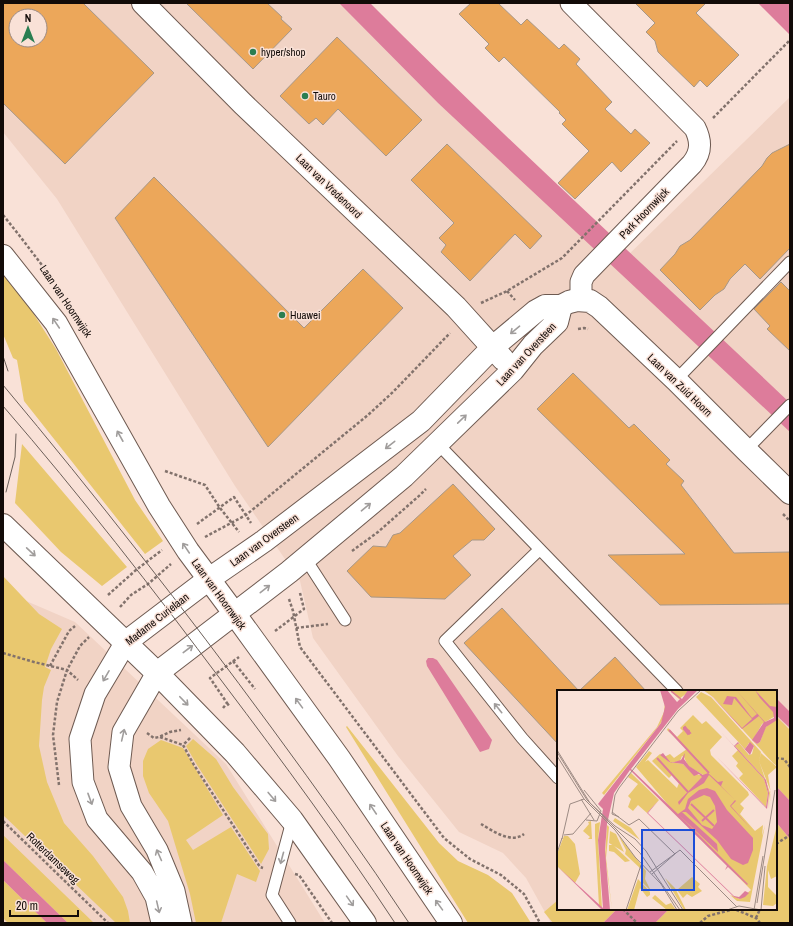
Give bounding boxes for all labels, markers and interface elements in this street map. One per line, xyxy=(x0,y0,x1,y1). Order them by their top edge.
north arrow xyxy=(8,8,48,48)
text: N xyxy=(25,11,31,25)
place label: hyper/shop xyxy=(261,45,306,59)
marker: hyper/shop xyxy=(248,47,258,57)
place label: Tauro xyxy=(313,89,336,103)
marker: Tauro xyxy=(300,91,310,101)
street label: Laan van Vredenoord xyxy=(293,151,365,221)
street label: Park Hoornwijck xyxy=(616,184,672,241)
street label: Laan van Hoornwijck xyxy=(37,262,96,340)
place label: Huawei xyxy=(290,308,321,322)
marker: Huawei xyxy=(277,310,287,320)
one-way arrow xyxy=(52,318,60,329)
street label: Laan van Oversteen xyxy=(493,320,559,388)
one-way arrow xyxy=(509,325,520,334)
street label: Laan van Zuid Hoorn xyxy=(645,351,715,419)
one-way arrow xyxy=(457,414,467,424)
one-way arrow xyxy=(115,430,123,442)
one-way arrow xyxy=(384,440,395,449)
one-way arrow xyxy=(361,503,371,512)
street label: Laan van Oversteen xyxy=(227,510,301,570)
one-way arrow xyxy=(182,543,190,554)
one-way arrow xyxy=(26,547,36,557)
street label: Laan van Hoornwijck xyxy=(189,556,250,633)
one-way arrow xyxy=(260,585,271,594)
street label: Madame Curielaan xyxy=(122,590,192,648)
one-way arrow xyxy=(183,645,194,654)
one-way arrow xyxy=(101,670,109,682)
inset map xyxy=(557,690,777,910)
one-way arrow xyxy=(180,696,189,706)
one-way arrow xyxy=(295,698,303,709)
one-way arrow xyxy=(494,702,502,713)
one-way arrow xyxy=(120,728,128,741)
one-way arrow xyxy=(268,791,277,802)
one-way arrow xyxy=(86,793,94,805)
one-way arrow xyxy=(369,803,377,815)
street label: Laan van Hoornwijck xyxy=(378,819,437,897)
street label: Rotterdamseweg xyxy=(24,829,82,887)
one-way arrow xyxy=(155,849,162,861)
one-way arrow xyxy=(278,851,285,864)
scale bar xyxy=(10,892,78,918)
one-way arrow xyxy=(346,895,354,906)
text: 20 m xyxy=(16,898,38,914)
one-way arrow xyxy=(435,900,443,911)
one-way arrow xyxy=(155,901,163,914)

